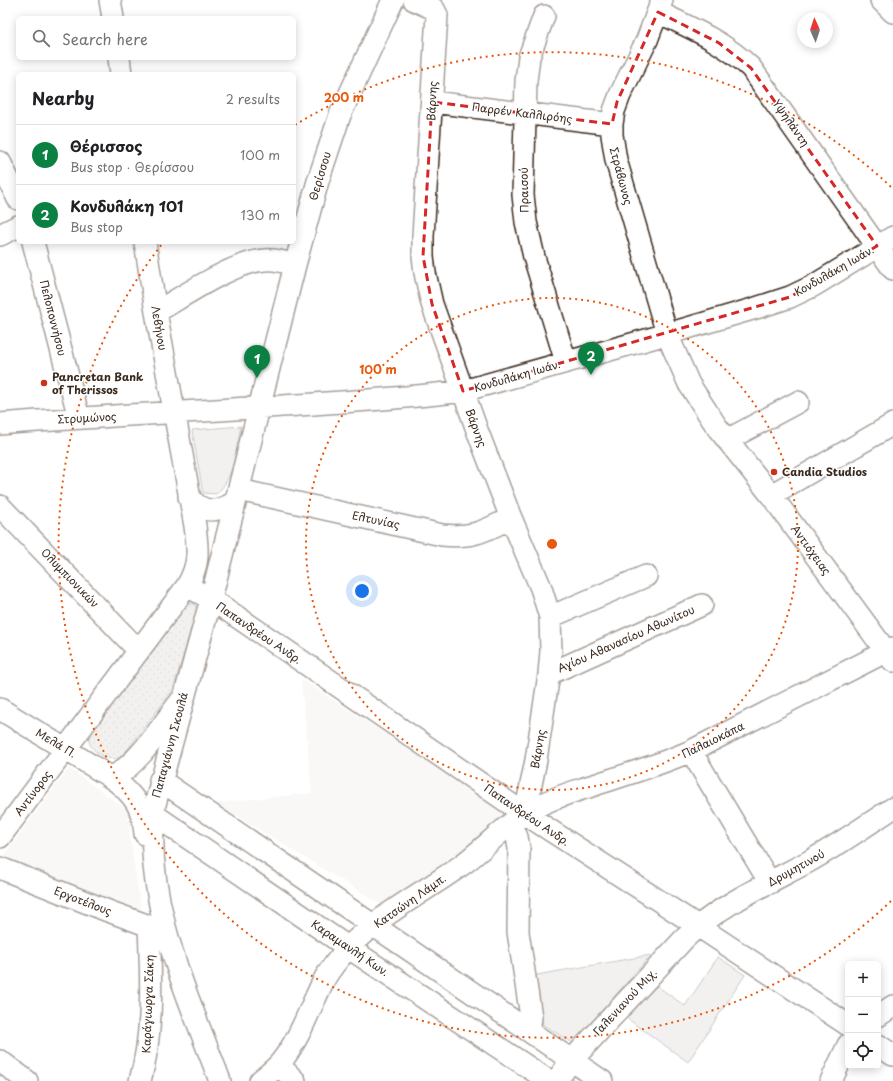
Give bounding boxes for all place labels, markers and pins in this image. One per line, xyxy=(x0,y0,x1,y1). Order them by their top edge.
pin: 2 xyxy=(578,342,604,375)
pin: 1 xyxy=(244,345,270,378)
place label: Pancretan Bank of Therissos xyxy=(52,368,144,398)
marker: Pancretan Bank of Therissos xyxy=(39,378,49,388)
place label: Candia Studios xyxy=(782,463,867,480)
marker: Candia Studios xyxy=(769,467,779,477)
centre of rings xyxy=(545,537,559,551)

